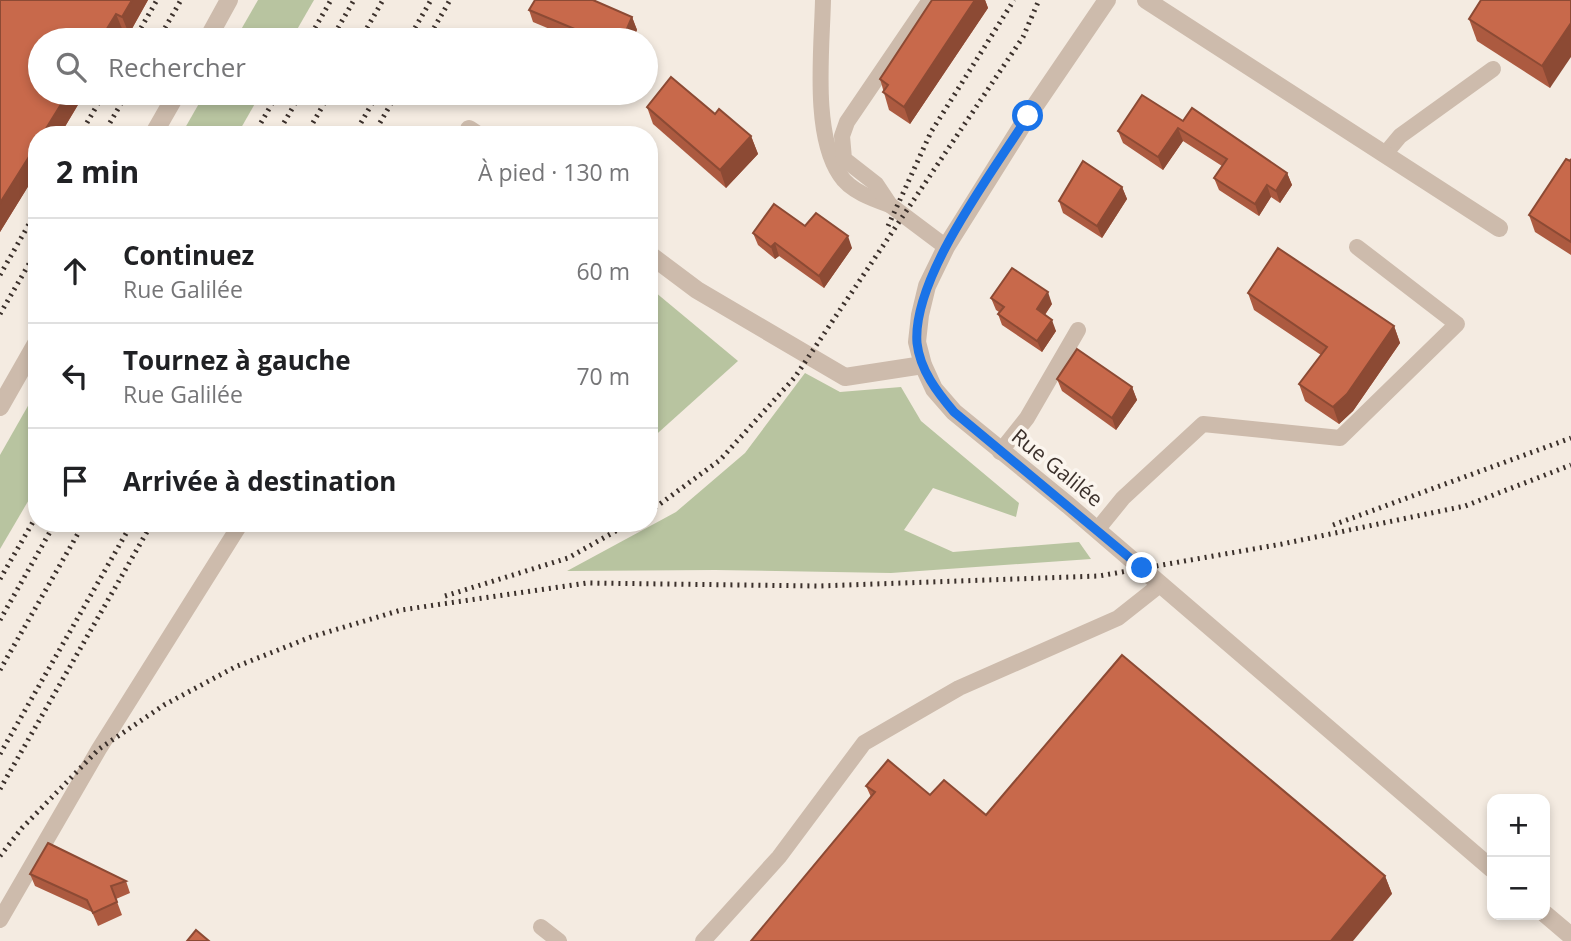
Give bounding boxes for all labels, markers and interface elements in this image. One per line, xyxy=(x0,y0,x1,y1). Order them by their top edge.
search box xyxy=(28,28,658,105)
icon: search xyxy=(52,48,90,86)
text: Rechercher xyxy=(108,49,246,85)
route start xyxy=(1012,100,1043,131)
text: 2 min xyxy=(56,151,139,192)
text: À pied · 130 m xyxy=(478,156,630,188)
text: Continuez xyxy=(123,237,254,273)
icon: ahead xyxy=(56,252,94,290)
text: 60 m xyxy=(576,255,630,287)
text: Rue Galilée xyxy=(123,273,243,305)
text: Tournez à gauche xyxy=(123,342,351,378)
icon: left xyxy=(56,357,94,395)
text: 70 m xyxy=(576,360,630,392)
text: Rue Galilée xyxy=(123,378,243,410)
street label: Rue Galilée xyxy=(1006,422,1109,513)
icon: arrive xyxy=(56,462,94,500)
text: Arrivée à destination xyxy=(123,463,396,499)
route end xyxy=(1126,552,1157,583)
map controls xyxy=(1487,794,1550,920)
button: + xyxy=(1487,794,1550,857)
button: − xyxy=(1487,857,1550,920)

